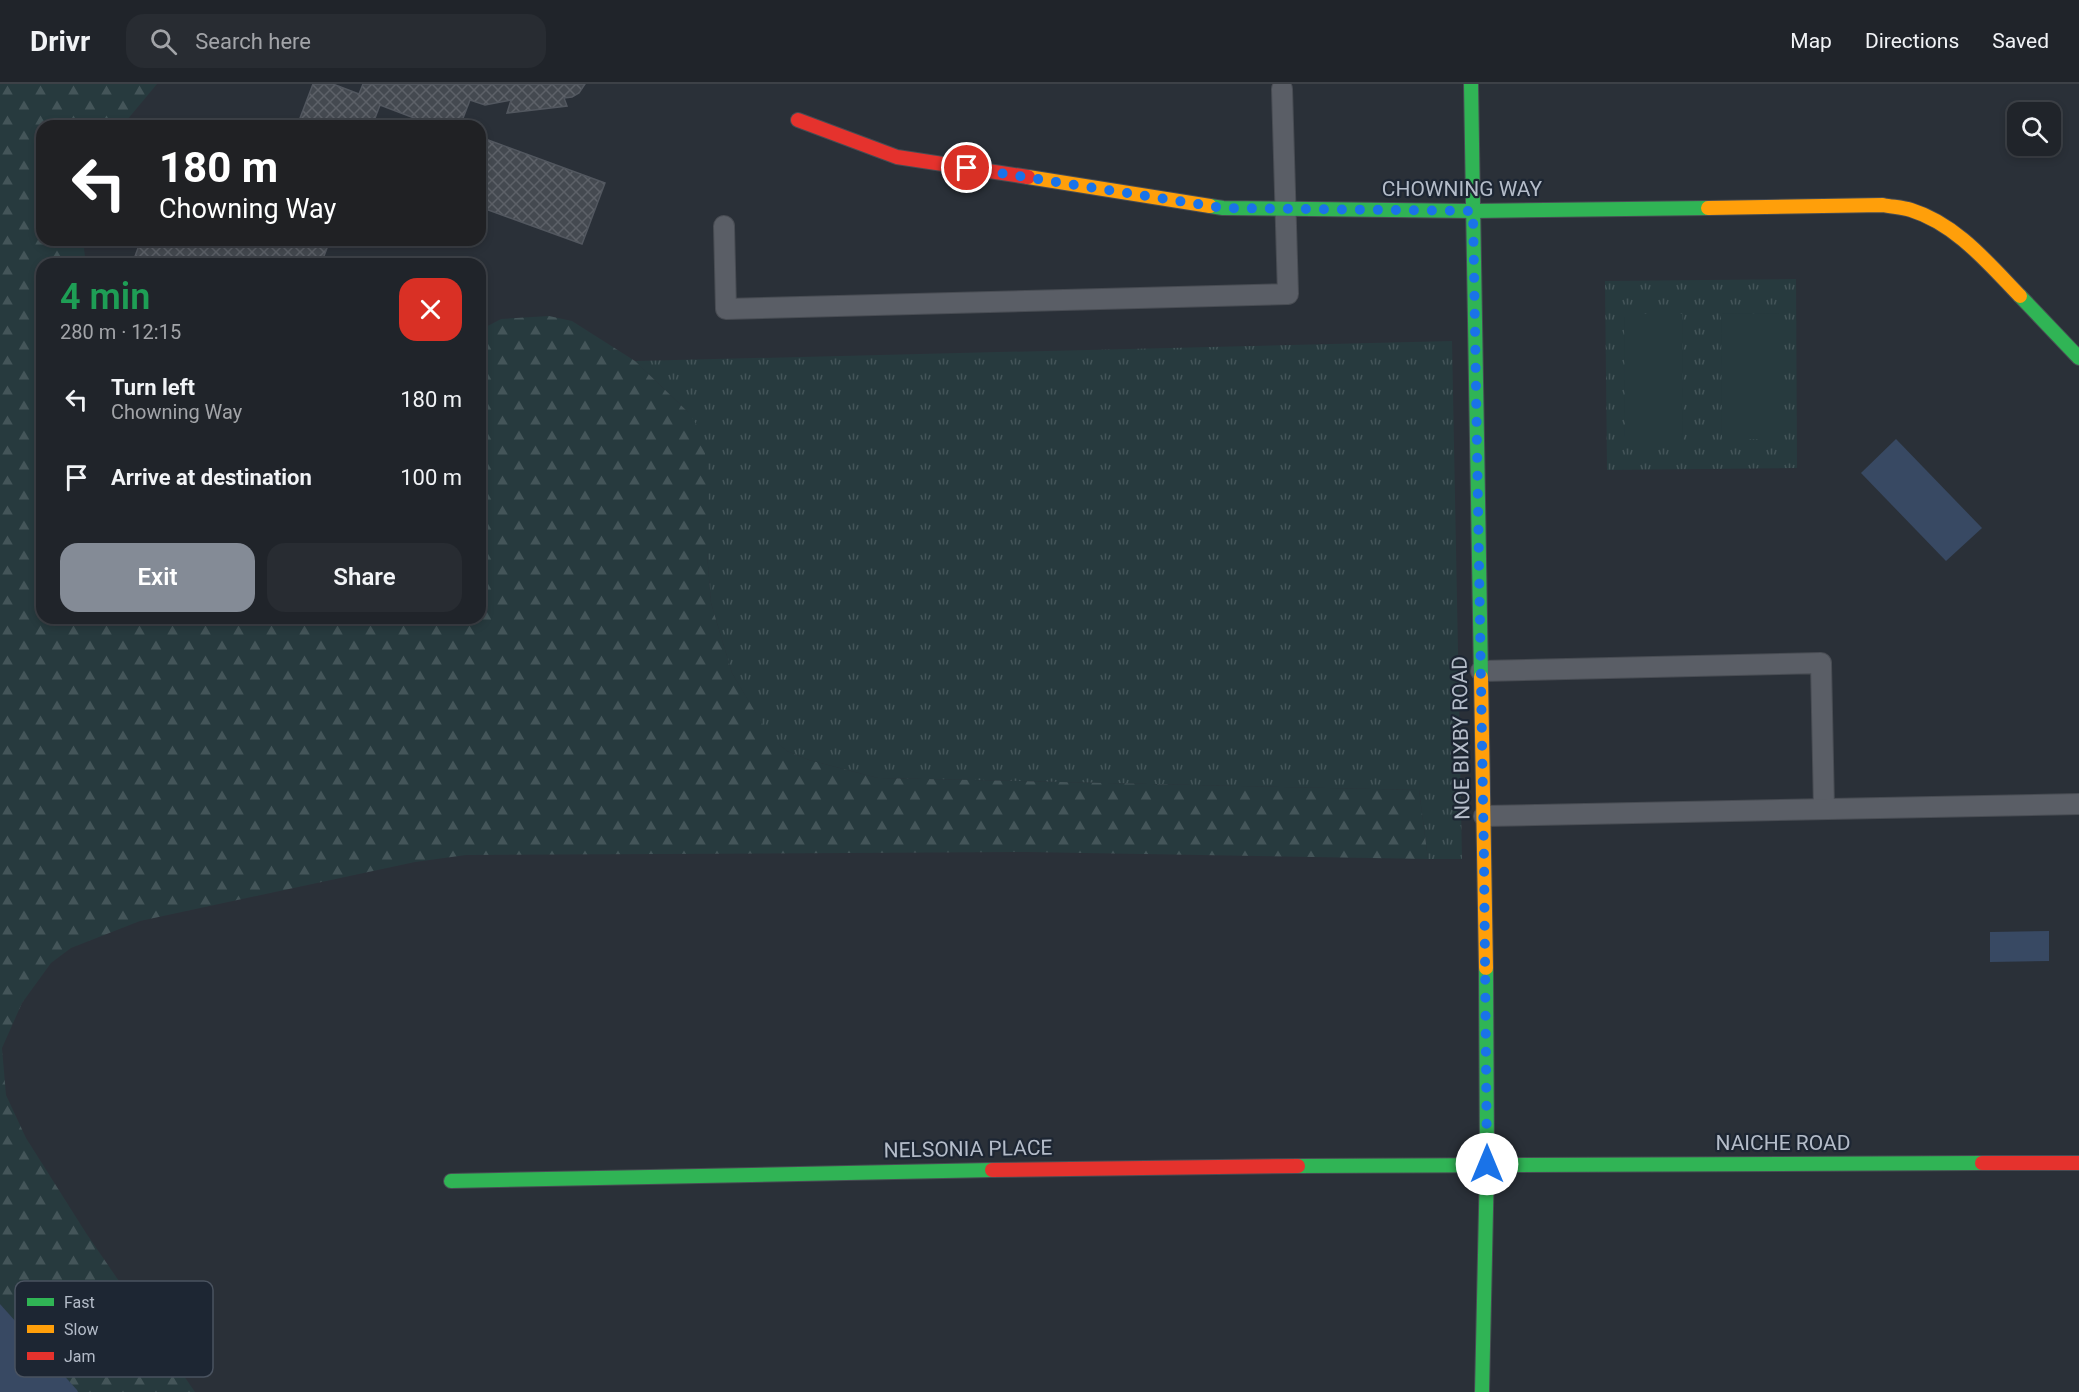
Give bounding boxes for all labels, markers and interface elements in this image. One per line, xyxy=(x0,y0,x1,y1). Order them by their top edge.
search box xyxy=(126,14,546,68)
text: Drivr xyxy=(30,25,90,58)
icon: search xyxy=(147,25,180,58)
text: Search here xyxy=(195,29,311,54)
text: Map xyxy=(1790,29,1832,53)
text: Directions xyxy=(1865,29,1959,53)
text: Saved xyxy=(1992,29,2049,53)
map controls xyxy=(2007,102,2061,156)
button: search xyxy=(2007,102,2061,156)
pin xyxy=(941,142,992,193)
text: 180 m xyxy=(159,143,278,192)
icon: left xyxy=(60,144,138,222)
icon: arrive xyxy=(950,151,983,184)
street label: CHOWNING WAY xyxy=(1382,177,1543,201)
text: Chowning Way xyxy=(159,193,336,225)
text: 4 min xyxy=(60,276,150,318)
button: close xyxy=(399,278,462,341)
text: 280 m · 12:15 xyxy=(60,320,181,344)
text: Turn left xyxy=(111,375,195,400)
icon: left xyxy=(60,383,93,416)
text: 180 m xyxy=(400,387,462,412)
text: Chowning Way xyxy=(111,400,242,424)
icon: arrive xyxy=(60,461,93,494)
text: Arrive at destination xyxy=(111,465,312,490)
text: 100 m xyxy=(400,465,462,490)
button: Exit xyxy=(60,543,255,612)
button: Share xyxy=(267,543,462,612)
street label: NOE BIXBY ROAD xyxy=(1448,656,1474,820)
street label: NAICHE ROAD xyxy=(1715,1131,1851,1155)
position arrow xyxy=(1455,1132,1519,1196)
street label: NELSONIA PLACE xyxy=(883,1136,1053,1162)
legend xyxy=(15,1281,213,1377)
text: Fast xyxy=(64,1293,95,1312)
text: Slow xyxy=(64,1320,99,1339)
text: Jam xyxy=(64,1347,96,1366)

